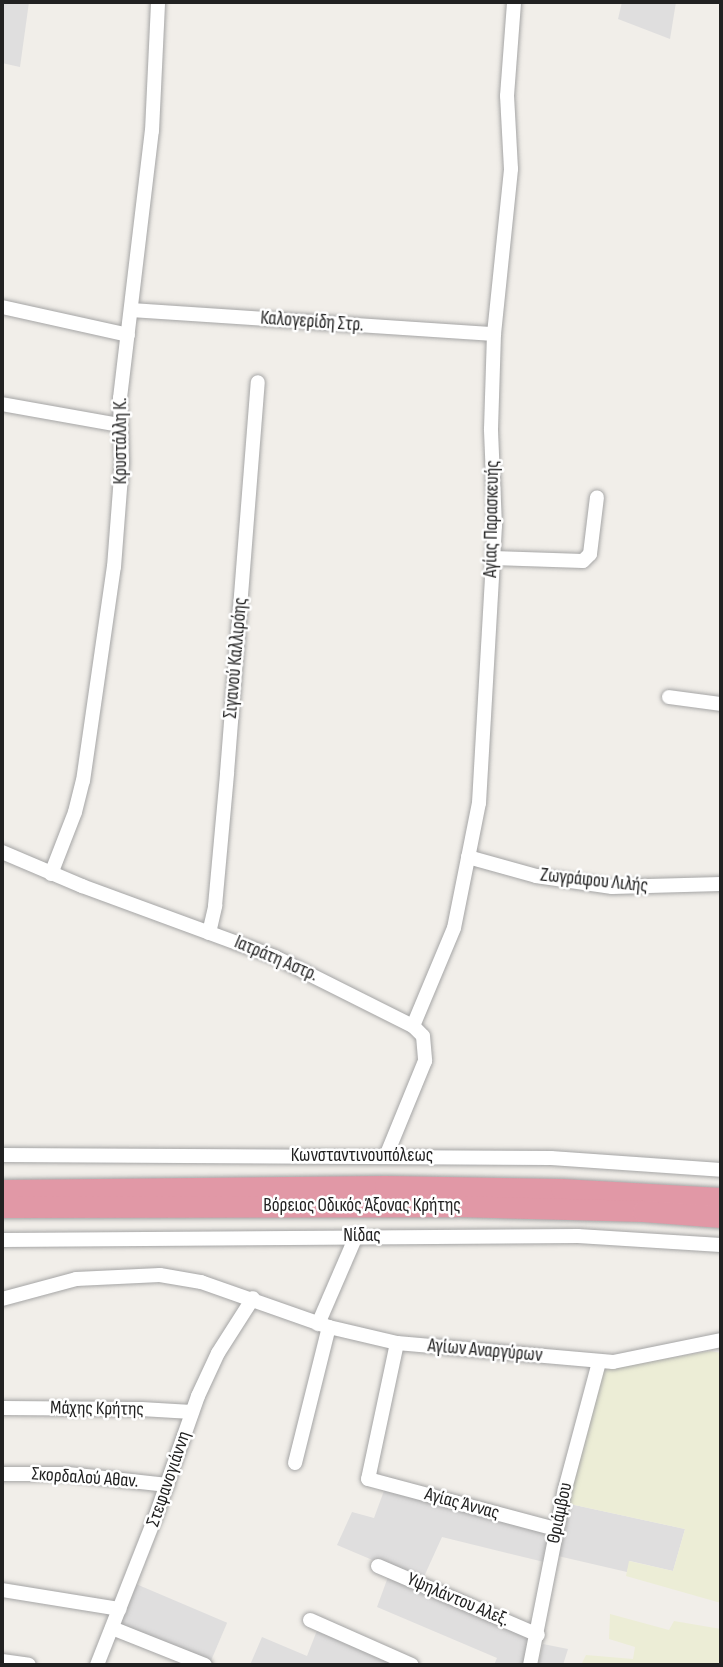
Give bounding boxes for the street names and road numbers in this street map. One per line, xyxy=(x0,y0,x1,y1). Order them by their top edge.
street label: Καλογερίδη Στρ. xyxy=(260,307,364,337)
street label: Κρυστάλλη Κ. xyxy=(110,398,132,484)
street label: Αγίας Παρασκευής xyxy=(480,460,504,578)
street label: Σιγανού Καλλιρόης xyxy=(219,597,253,719)
street label: Ζωγράφου Λιλής xyxy=(539,864,649,898)
street label: Ιατράτη Αστρ. xyxy=(231,931,321,987)
street label: Κωνσταντινουπόλεως xyxy=(291,1145,433,1167)
street label: Βόρειος Οδικός Άξονας Κρήτης xyxy=(263,1195,461,1217)
street label: Νίδας xyxy=(343,1225,381,1247)
street label: Αγίων Αναργύρων xyxy=(427,1335,543,1367)
street label: Μάχης Κρήτης xyxy=(50,1397,144,1421)
street label: Στεφανογιάννη xyxy=(142,1428,196,1530)
street label: Σκορδαλού Αθαν. xyxy=(31,1463,139,1493)
street label: Θριάμβου xyxy=(542,1480,578,1546)
street label: Αγίας Άννας xyxy=(422,1483,502,1525)
street label: Υψηλάντου Αλεξ. xyxy=(403,1568,513,1632)

